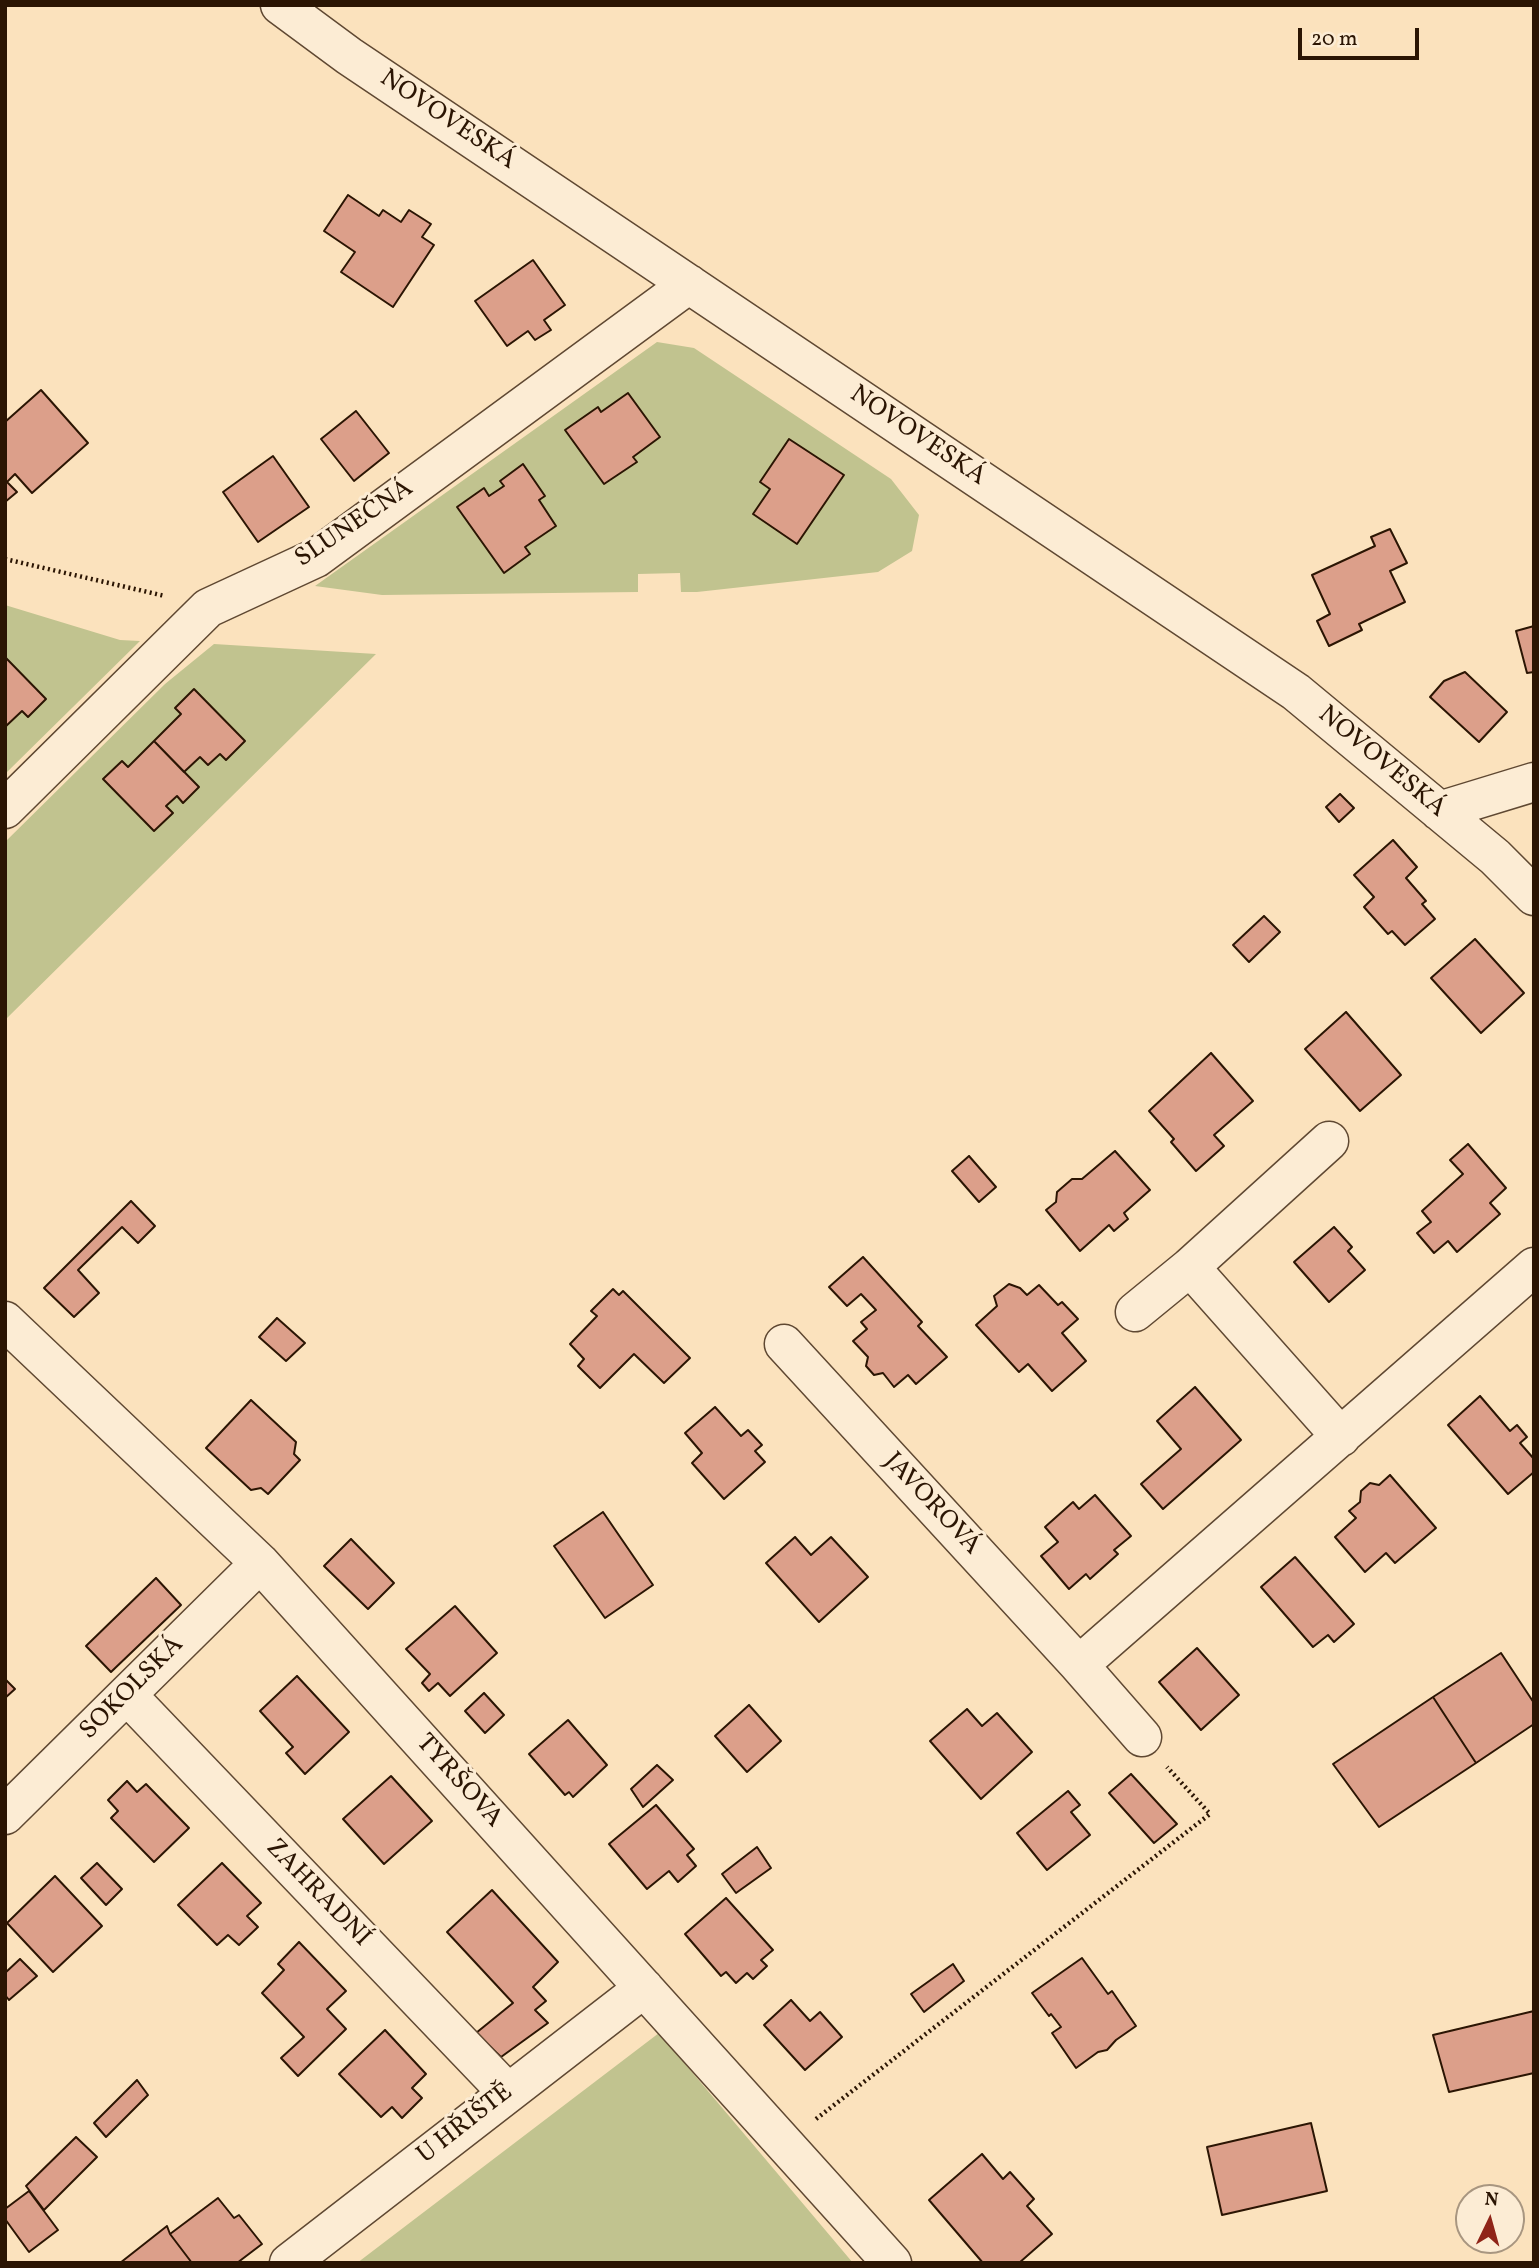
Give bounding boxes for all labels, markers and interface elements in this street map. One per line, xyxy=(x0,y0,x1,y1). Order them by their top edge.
scale bar xyxy=(1301,14,1422,58)
text: 20 m xyxy=(1311,25,1357,54)
street label: NOVOVESKÁ xyxy=(373,64,521,178)
street label: NOVOVESKÁ xyxy=(843,380,991,494)
street label: SLUNEČNÁ xyxy=(290,474,420,576)
street label: NOVOVESKÁ xyxy=(1311,700,1451,826)
street label: JAVOROVÁ xyxy=(876,1447,986,1563)
street label: SOKOLSKÁ xyxy=(75,1631,191,1747)
street label: TYRŠOVA xyxy=(408,1729,508,1835)
street label: ZAHRADNÍ xyxy=(258,1834,376,1954)
street label: U HŘIŠTĚ xyxy=(412,2078,520,2172)
north arrow xyxy=(1455,2184,1525,2254)
text: N xyxy=(1484,2187,1500,2214)

